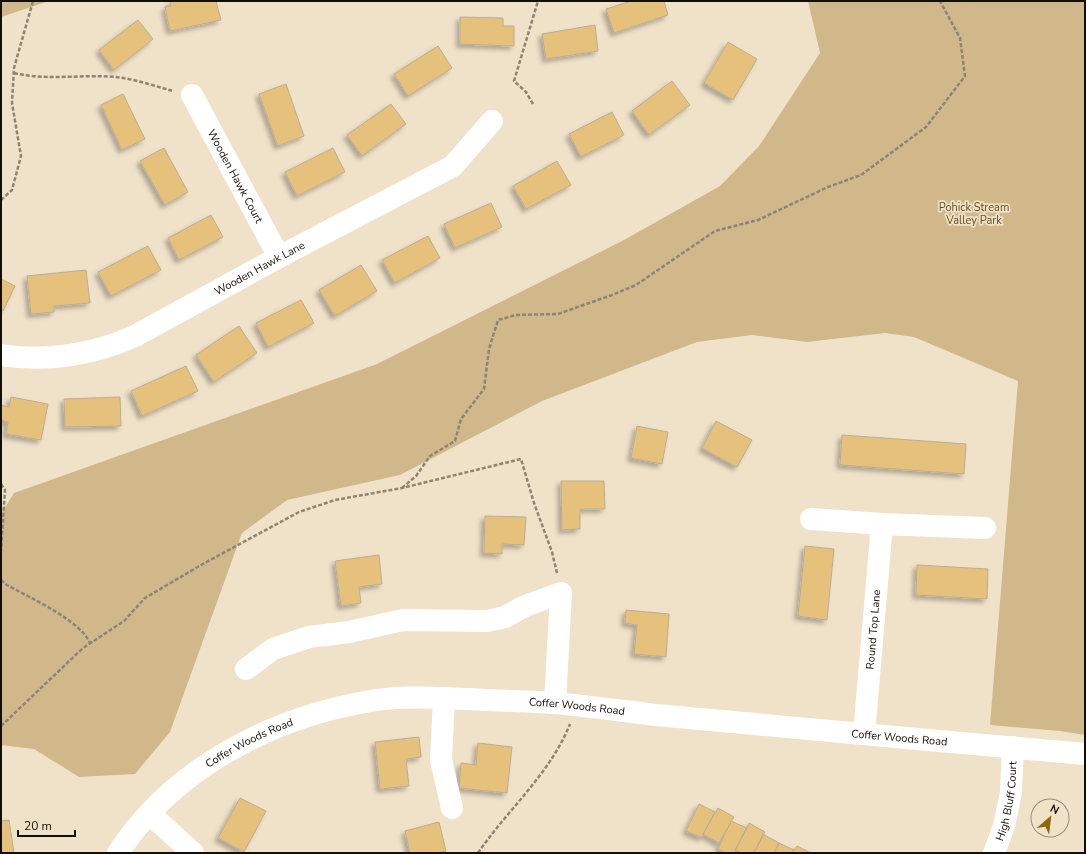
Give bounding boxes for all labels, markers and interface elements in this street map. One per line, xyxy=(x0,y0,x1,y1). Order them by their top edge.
street label: Wooden Hawk Court xyxy=(204,127,267,226)
park label: Pohick Stream Valley Park xyxy=(939,200,1009,228)
street label: Wooden Hawk Lane xyxy=(212,237,307,299)
street label: Round Top Lane xyxy=(862,589,884,670)
street label: Coffer Woods Road xyxy=(529,694,626,719)
street label: Coffer Woods Road xyxy=(202,714,295,771)
street label: Coffer Woods Road xyxy=(851,726,948,749)
street label: High Bluff Court xyxy=(992,761,1020,843)
north arrow xyxy=(1030,798,1070,838)
text: N xyxy=(1047,801,1062,818)
scale bar xyxy=(18,812,75,838)
text: 20 m xyxy=(24,818,52,834)

